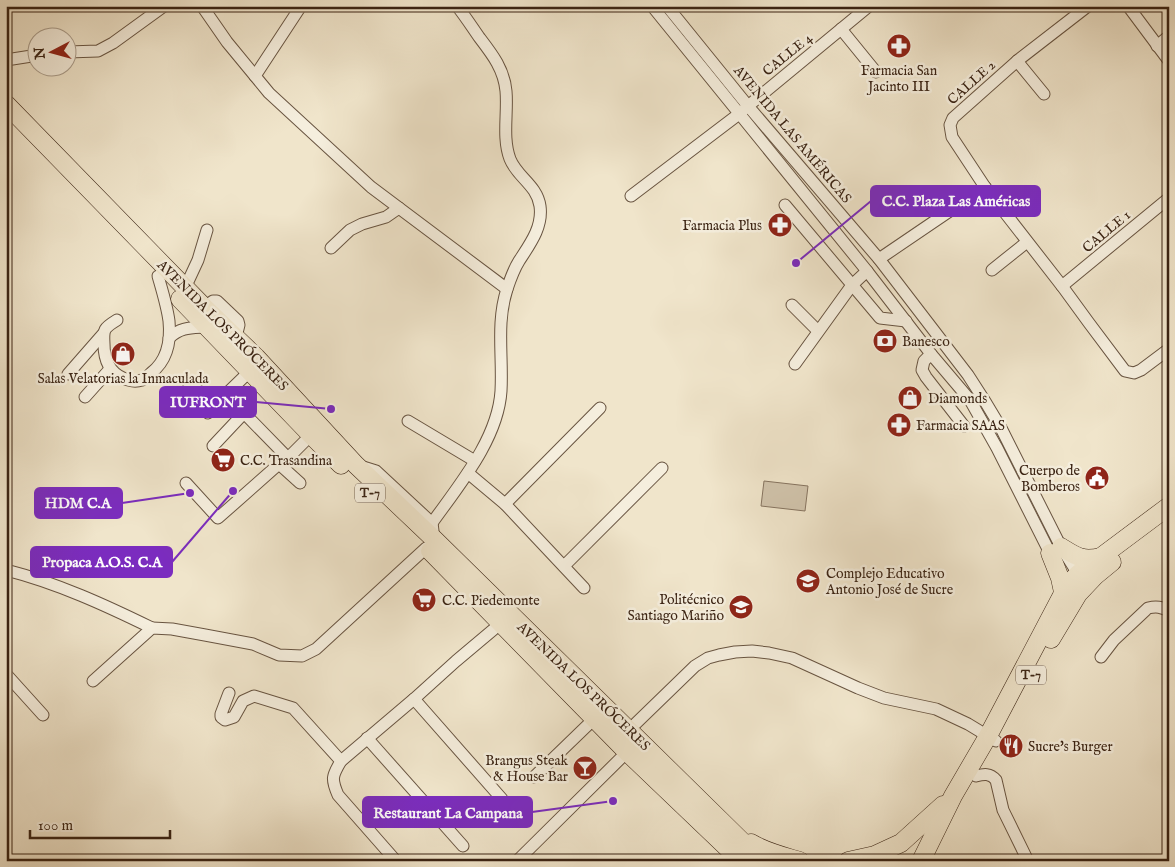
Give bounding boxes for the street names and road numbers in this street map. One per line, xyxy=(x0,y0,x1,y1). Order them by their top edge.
street label: CALLE 4 xyxy=(759,29,816,80)
street label: CALLE 2 xyxy=(944,56,1000,109)
street label: AVENIDA LAS AMÉRICAS xyxy=(729,61,856,207)
street label: CALLE 1 xyxy=(1079,206,1134,257)
street label: AVENIDA LOS PRÓCERES xyxy=(152,255,292,395)
road number: T-7 xyxy=(355,483,385,502)
street label: AVENIDA LOS PRÓCERES xyxy=(512,617,654,755)
road number: T-7 xyxy=(1016,666,1046,684)

